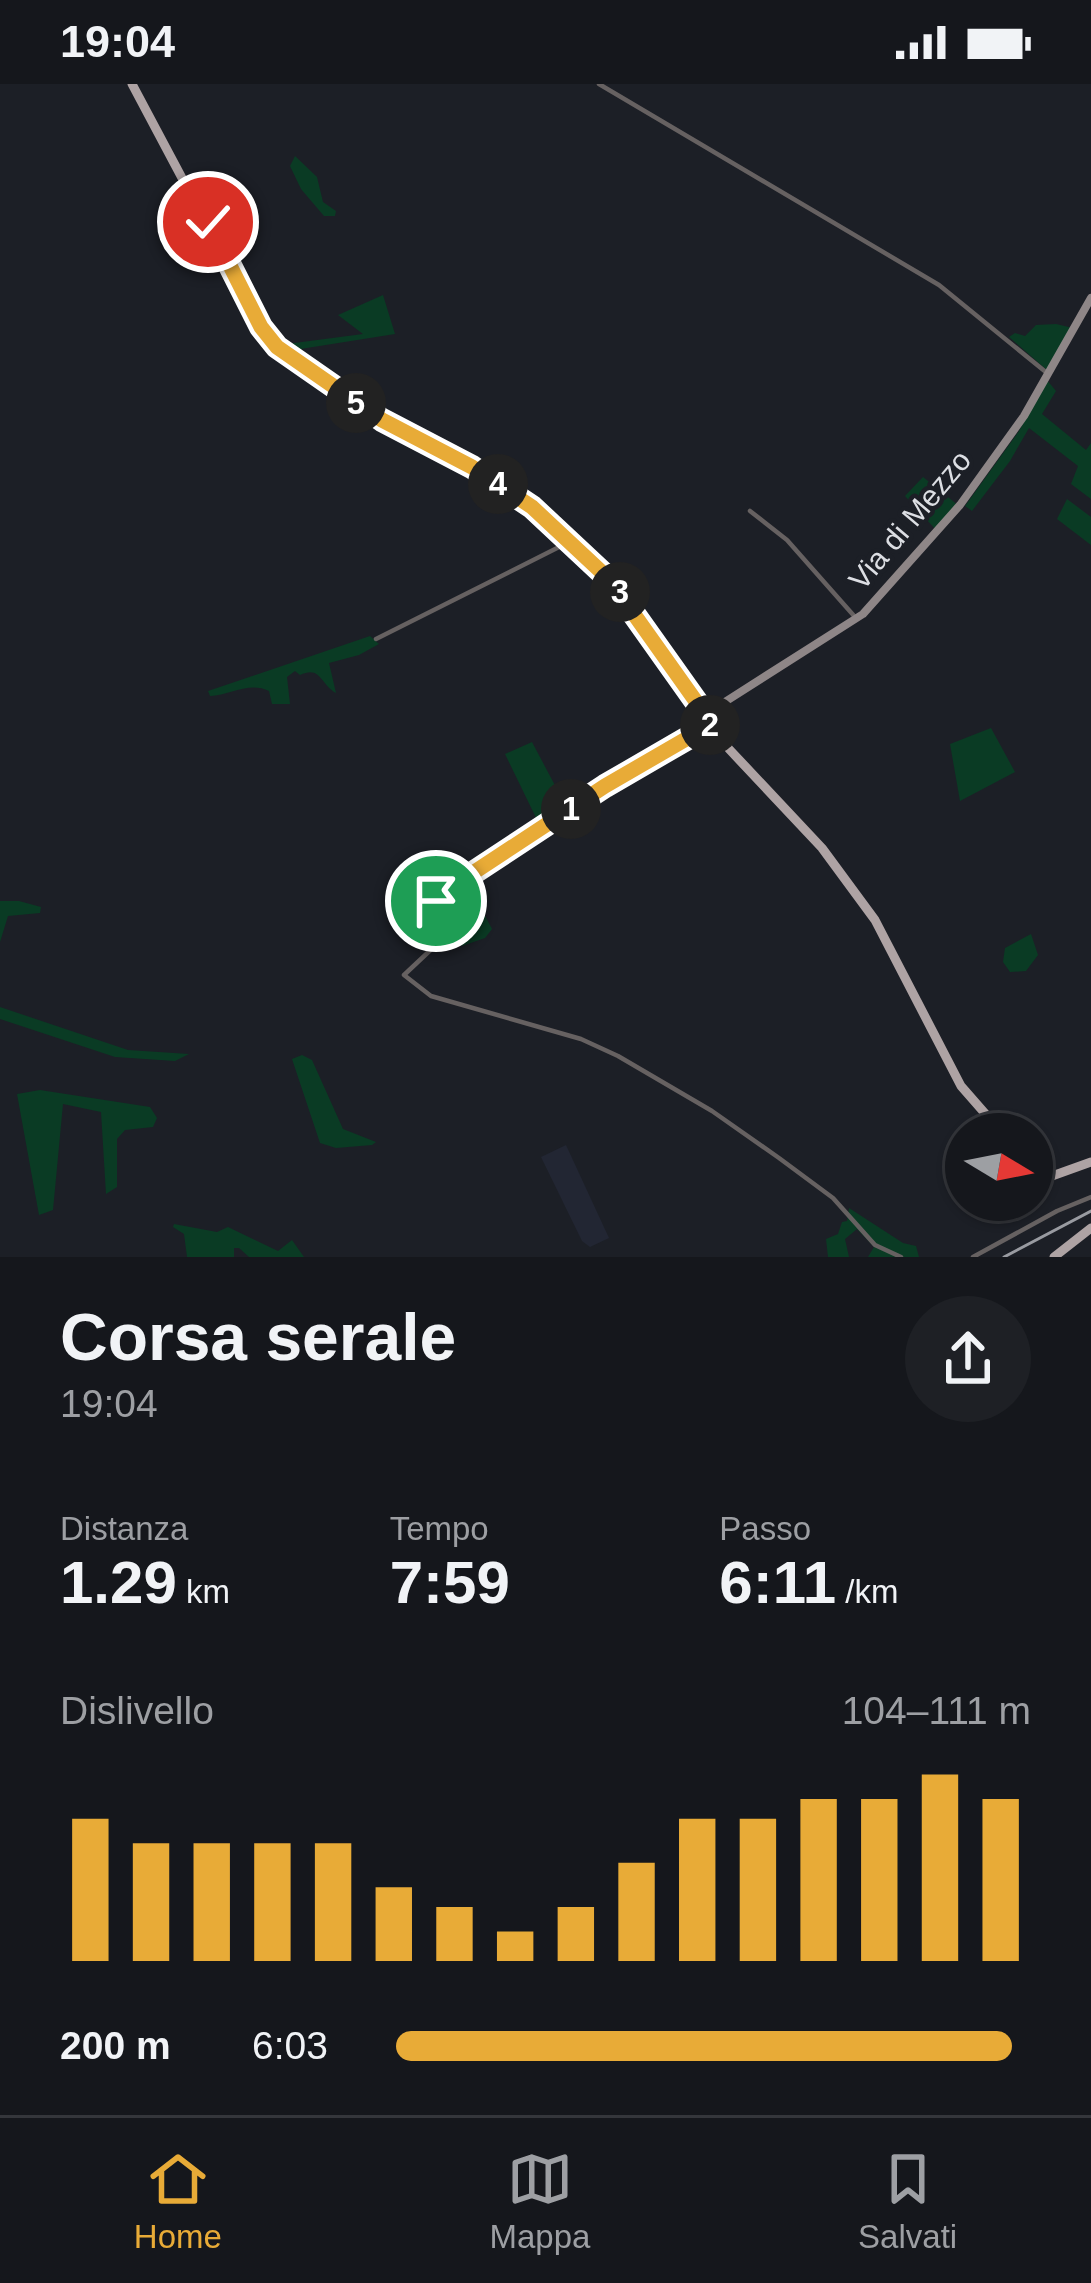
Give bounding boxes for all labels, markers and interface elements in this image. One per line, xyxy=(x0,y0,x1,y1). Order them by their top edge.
text: 19:04 xyxy=(60,16,175,67)
pin xyxy=(157,171,259,273)
icon: check xyxy=(175,189,241,255)
pin: 5 xyxy=(326,373,386,433)
text: 5 xyxy=(347,384,365,421)
street label: Via di Mezzo xyxy=(842,443,977,596)
pin: 4 xyxy=(468,454,528,514)
text: 4 xyxy=(489,465,507,502)
pin: 3 xyxy=(590,562,650,622)
text: 3 xyxy=(611,573,629,610)
pin: 2 xyxy=(680,695,740,755)
text: 2 xyxy=(701,706,719,743)
pin: 1 xyxy=(541,779,601,839)
text: 1 xyxy=(562,790,580,827)
pin xyxy=(385,850,487,952)
icon: arrive xyxy=(403,868,469,934)
north arrow xyxy=(945,1113,1053,1221)
map controls xyxy=(945,1113,1053,1221)
button: share xyxy=(905,1296,1031,1422)
text: Corsa serale xyxy=(60,1300,456,1374)
text: 19:04 xyxy=(60,1382,158,1425)
text: Distanza xyxy=(60,1510,188,1547)
text: Tempo xyxy=(390,1510,489,1547)
text: Passo xyxy=(719,1510,811,1547)
text: 1.29 xyxy=(60,1549,177,1616)
text: 7:59 xyxy=(390,1549,510,1616)
text: 6:11 xyxy=(719,1549,836,1616)
text: km xyxy=(177,1573,230,1610)
text: /km xyxy=(836,1573,898,1610)
text: Dislivello xyxy=(60,1689,214,1732)
text: 104–111 m xyxy=(842,1689,1031,1732)
text: 200 m xyxy=(60,2024,171,2067)
text: 6:03 xyxy=(252,2024,328,2067)
tab: Home xyxy=(134,2146,222,2256)
tab: Mappa xyxy=(490,2146,590,2256)
tab: Salvati xyxy=(858,2146,957,2256)

